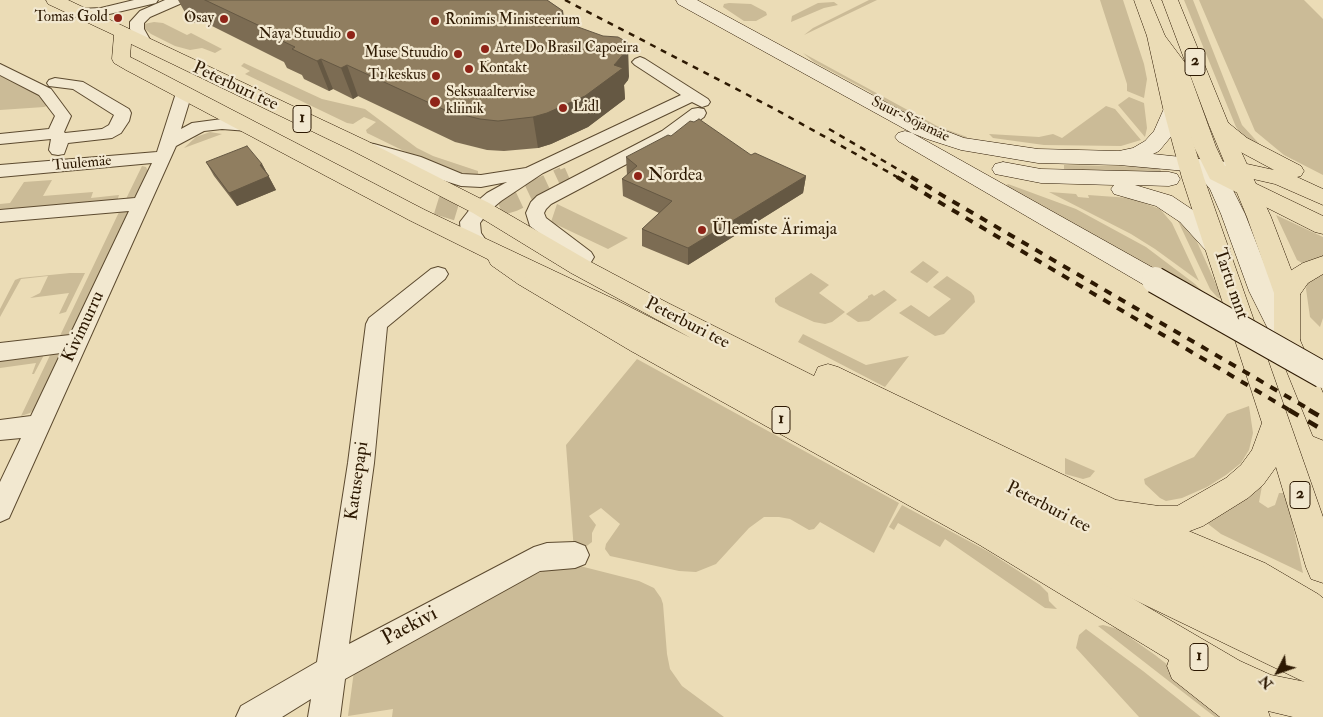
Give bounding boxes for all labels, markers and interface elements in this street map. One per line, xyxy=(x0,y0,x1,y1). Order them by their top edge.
place label: Tomas Gold xyxy=(35,9,108,27)
place label: Osay xyxy=(184,10,214,28)
marker: Tomas Gold xyxy=(112,12,124,24)
place label: Ronimis Ministeerium xyxy=(445,12,580,30)
marker: Osay xyxy=(218,13,230,25)
marker: Ronimis Ministeerium xyxy=(429,15,441,27)
place label: Naya Stuudio xyxy=(259,26,341,44)
marker: Naya Stuudio xyxy=(345,29,357,41)
place label: Arte Do Brasil Capoeira xyxy=(495,40,639,58)
marker: Arte Do Brasil Capoeira xyxy=(479,43,491,55)
place label: Muse Stuudio xyxy=(364,45,448,63)
marker: Muse Stuudio xyxy=(452,48,464,60)
road number: 2 xyxy=(1185,48,1205,76)
street label: Peterburi tee xyxy=(189,58,281,116)
place label: Kontakt xyxy=(479,60,527,78)
marker: Kontakt xyxy=(463,63,475,75)
place label: T1 keskus xyxy=(368,67,426,85)
marker: T1 keskus xyxy=(430,70,442,82)
place label: Seksuaaltervise kliinik xyxy=(446,84,535,119)
street label: Suur-Sõjamäe xyxy=(868,93,952,147)
marker: Seksuaaltervise kliinik xyxy=(428,95,442,109)
place label: Lidl xyxy=(573,99,599,117)
marker: Lidl xyxy=(557,102,569,114)
road number: 1 xyxy=(293,106,311,132)
street label: Tuulemäe xyxy=(52,152,112,176)
place label: Nordea xyxy=(648,165,703,187)
marker: Nordea xyxy=(632,170,644,182)
place label: Ülemiste Ärimaja xyxy=(712,219,837,241)
marker: Ülemiste Ärimaja xyxy=(696,224,708,236)
street label: Tartu mnt xyxy=(1208,246,1252,322)
street label: Kivimurru xyxy=(58,288,110,366)
street label: Peterburi tee xyxy=(641,294,733,354)
road number: 1 xyxy=(772,406,790,434)
street label: Katusepapi xyxy=(342,440,374,522)
street label: Peterburi tee xyxy=(1002,478,1094,538)
road number: 2 xyxy=(1290,482,1310,508)
street label: Paekivi xyxy=(378,602,442,652)
road number: 1 xyxy=(1190,644,1208,670)
north arrow xyxy=(1253,647,1303,697)
text: N xyxy=(1256,672,1277,692)

